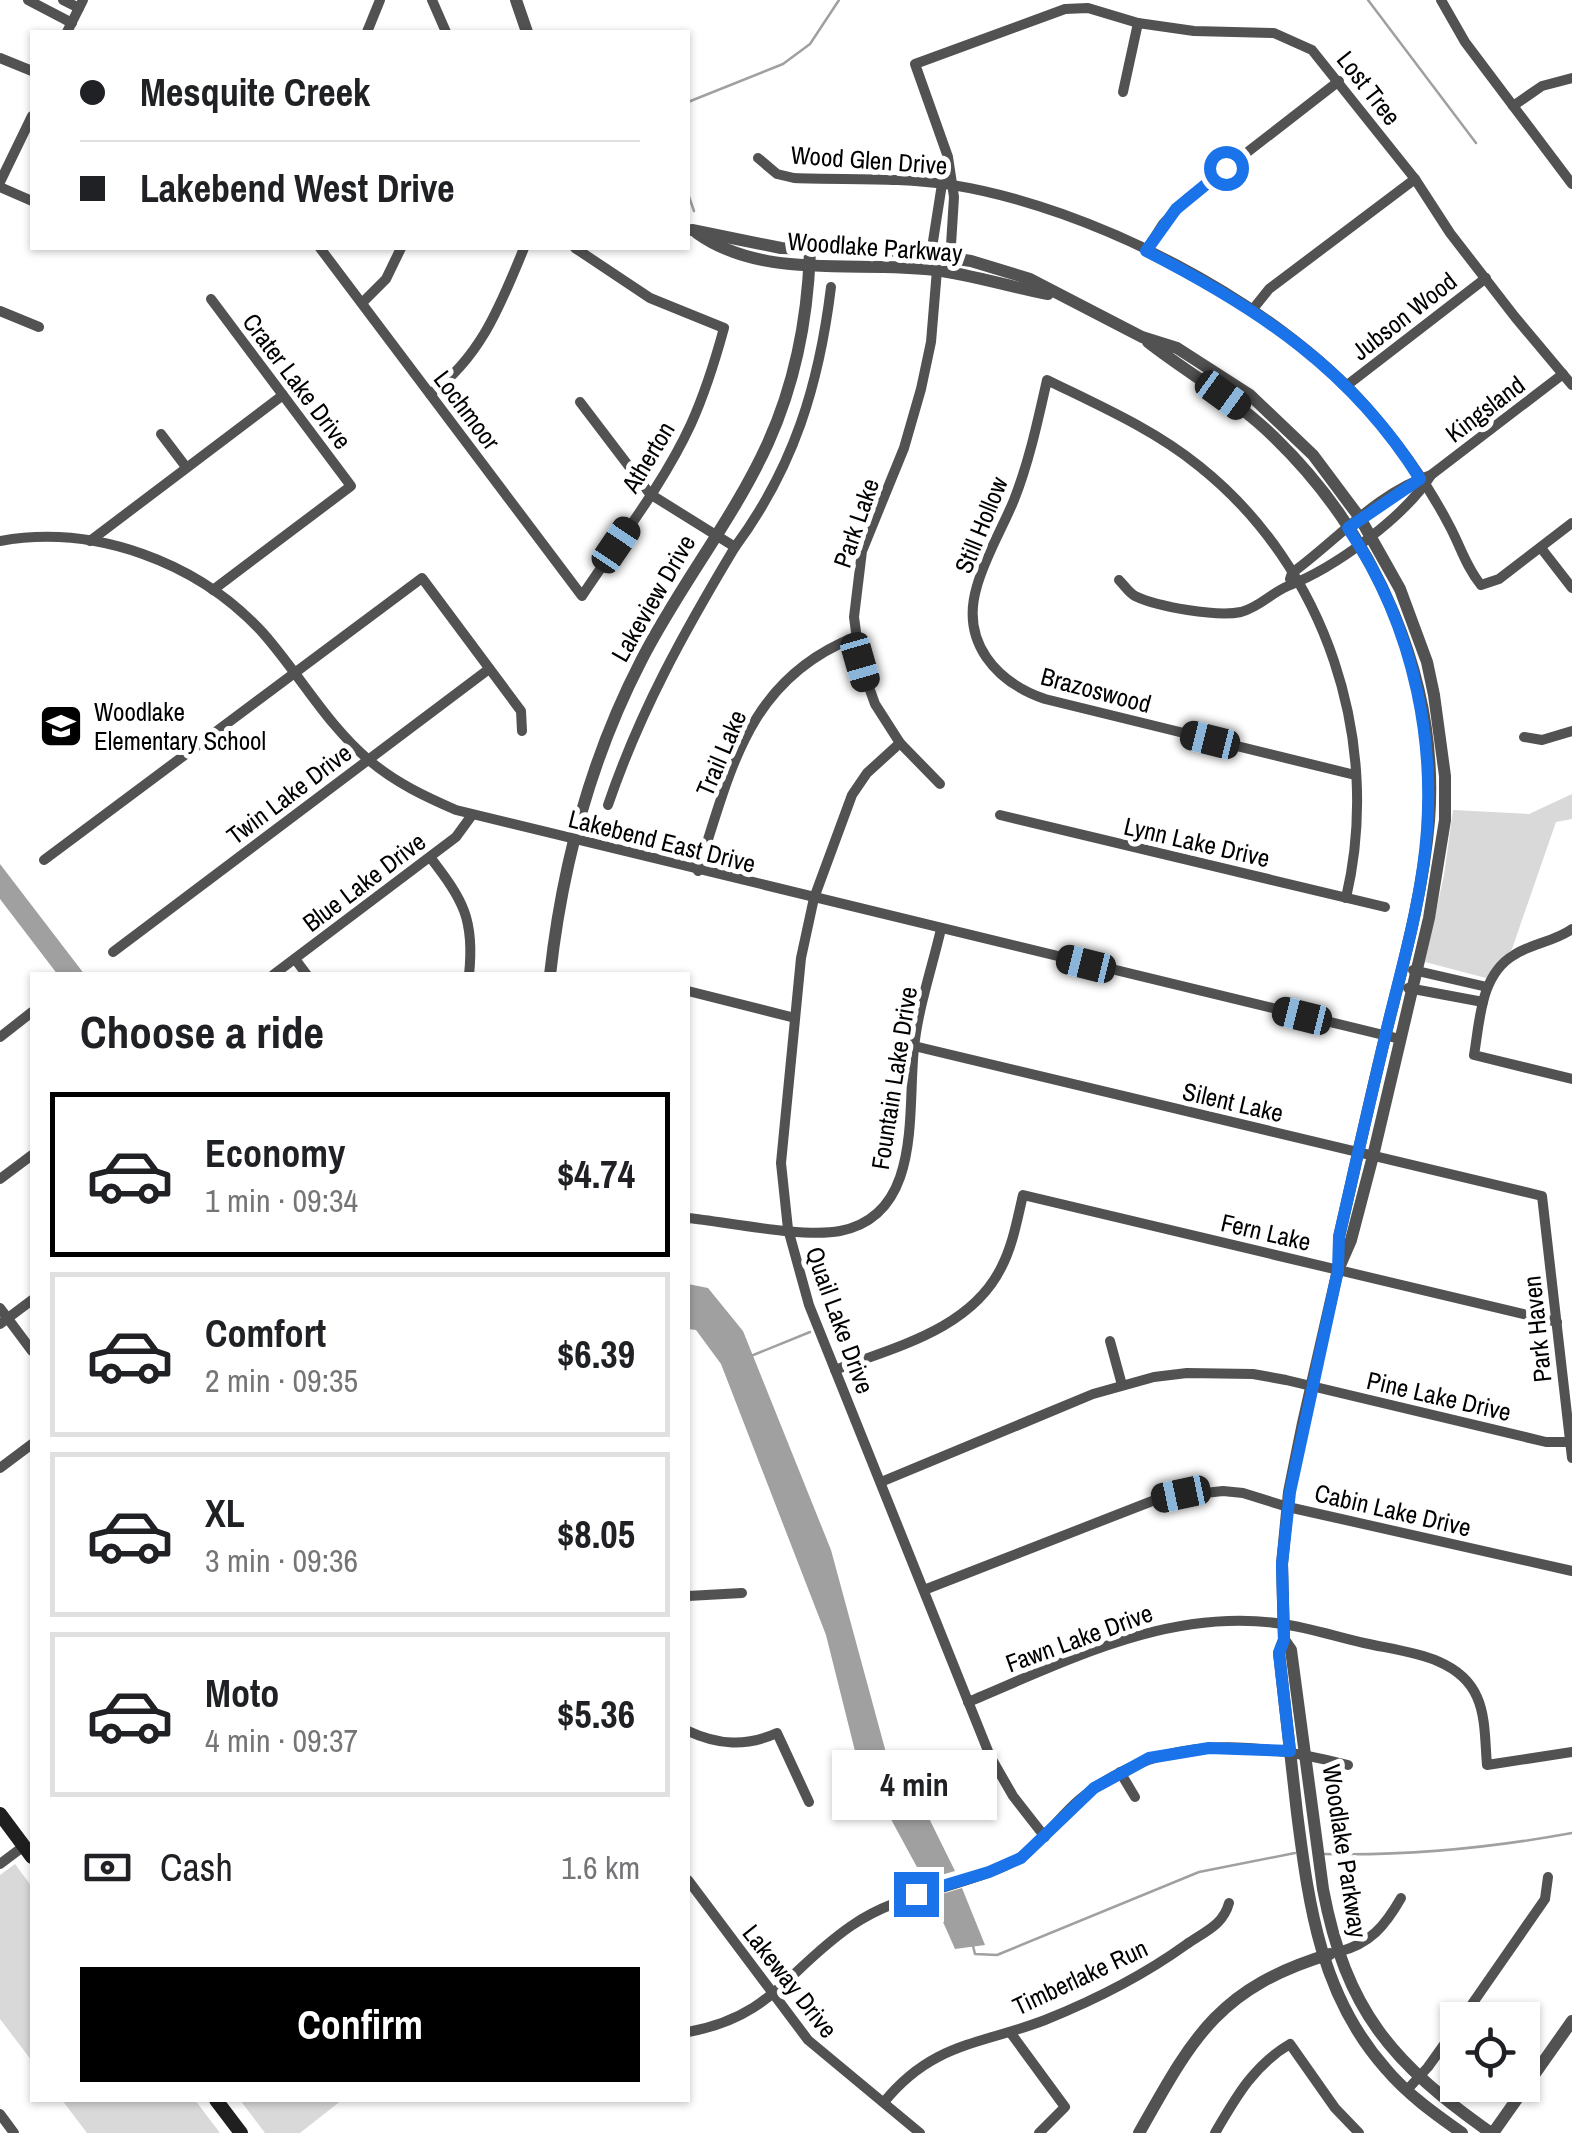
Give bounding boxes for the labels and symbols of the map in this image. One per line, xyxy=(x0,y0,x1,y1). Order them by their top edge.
street label: Lost Tree xyxy=(1329,44,1409,132)
street label: Wood Glen Drive xyxy=(790,138,948,182)
route start xyxy=(1204,146,1249,191)
street label: Woodlake Parkway xyxy=(786,224,964,270)
street label: Jubson Wood xyxy=(1344,264,1464,368)
street label: Crater Lake Drive xyxy=(235,306,359,456)
street label: Lochmoor xyxy=(426,363,508,457)
car xyxy=(1190,365,1256,425)
street label: Kingsland xyxy=(1438,368,1532,450)
street label: Atherton xyxy=(613,415,683,500)
street label: Still Hollow xyxy=(946,471,1016,578)
street label: Park Lake xyxy=(825,474,887,572)
car xyxy=(587,512,645,578)
street label: Lakeview Drive xyxy=(603,528,703,668)
car xyxy=(837,629,883,695)
street label: Brazoswood xyxy=(1037,659,1155,721)
place label: Woodlake Elementary School xyxy=(94,695,266,758)
school or university icon: Woodlake Elementary School xyxy=(38,703,84,749)
street label: Trail Lake xyxy=(688,705,754,801)
car xyxy=(1177,718,1243,762)
street label: Twin Lake Drive xyxy=(220,736,358,852)
street label: Lakebend East Drive xyxy=(565,801,759,881)
street label: Lynn Lake Drive xyxy=(1121,809,1273,875)
street label: Blue Lake Drive xyxy=(296,825,432,939)
car xyxy=(1053,942,1119,986)
street label: Fountain Lake Drive xyxy=(863,984,925,1172)
car xyxy=(1269,994,1335,1038)
street label: Silent Lake xyxy=(1179,1074,1287,1130)
street label: Fern Lake xyxy=(1218,1205,1314,1259)
street label: Quail Lake Drive xyxy=(798,1242,882,1398)
street label: Park Haven xyxy=(1514,1274,1560,1384)
street label: Pine Lake Drive xyxy=(1364,1363,1514,1429)
car xyxy=(1149,1473,1213,1515)
street label: Cabin Lake Drive xyxy=(1311,1475,1475,1545)
street label: Fawn Lake Drive xyxy=(1001,1596,1157,1680)
callout: 4 min xyxy=(834,1749,998,1819)
street label: Woodlake Parkway xyxy=(1315,1762,1376,1941)
route end xyxy=(894,1872,939,1917)
street label: Lakeway Drive xyxy=(735,1917,845,2045)
street label: Timberlake Run xyxy=(1007,1931,1153,2023)

